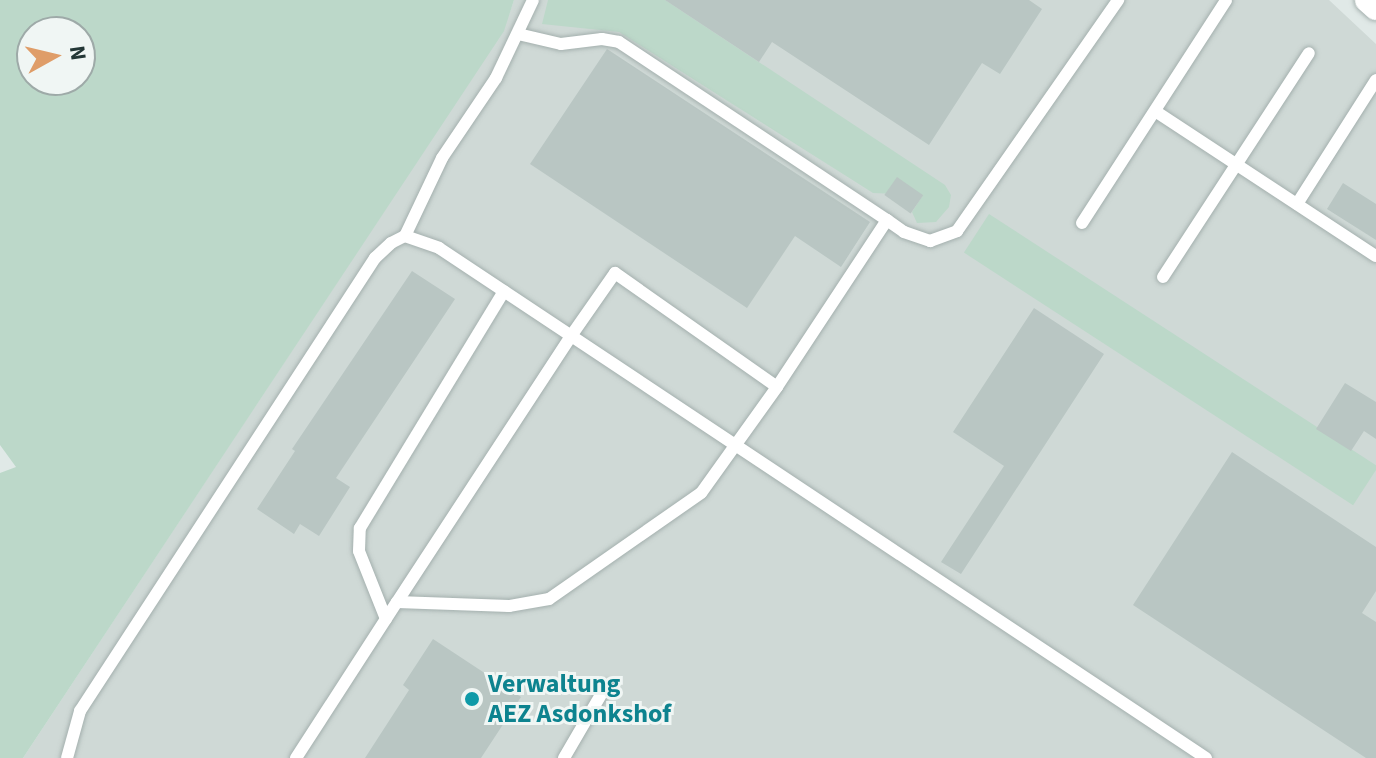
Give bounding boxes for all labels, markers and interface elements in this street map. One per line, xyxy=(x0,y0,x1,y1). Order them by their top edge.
north arrow xyxy=(16,16,96,96)
text: N xyxy=(61,43,95,62)
place label: Verwaltung AEZ Asdonkshof xyxy=(488,668,671,730)
marker: Verwaltung AEZ Asdonkshof xyxy=(463,690,481,708)

